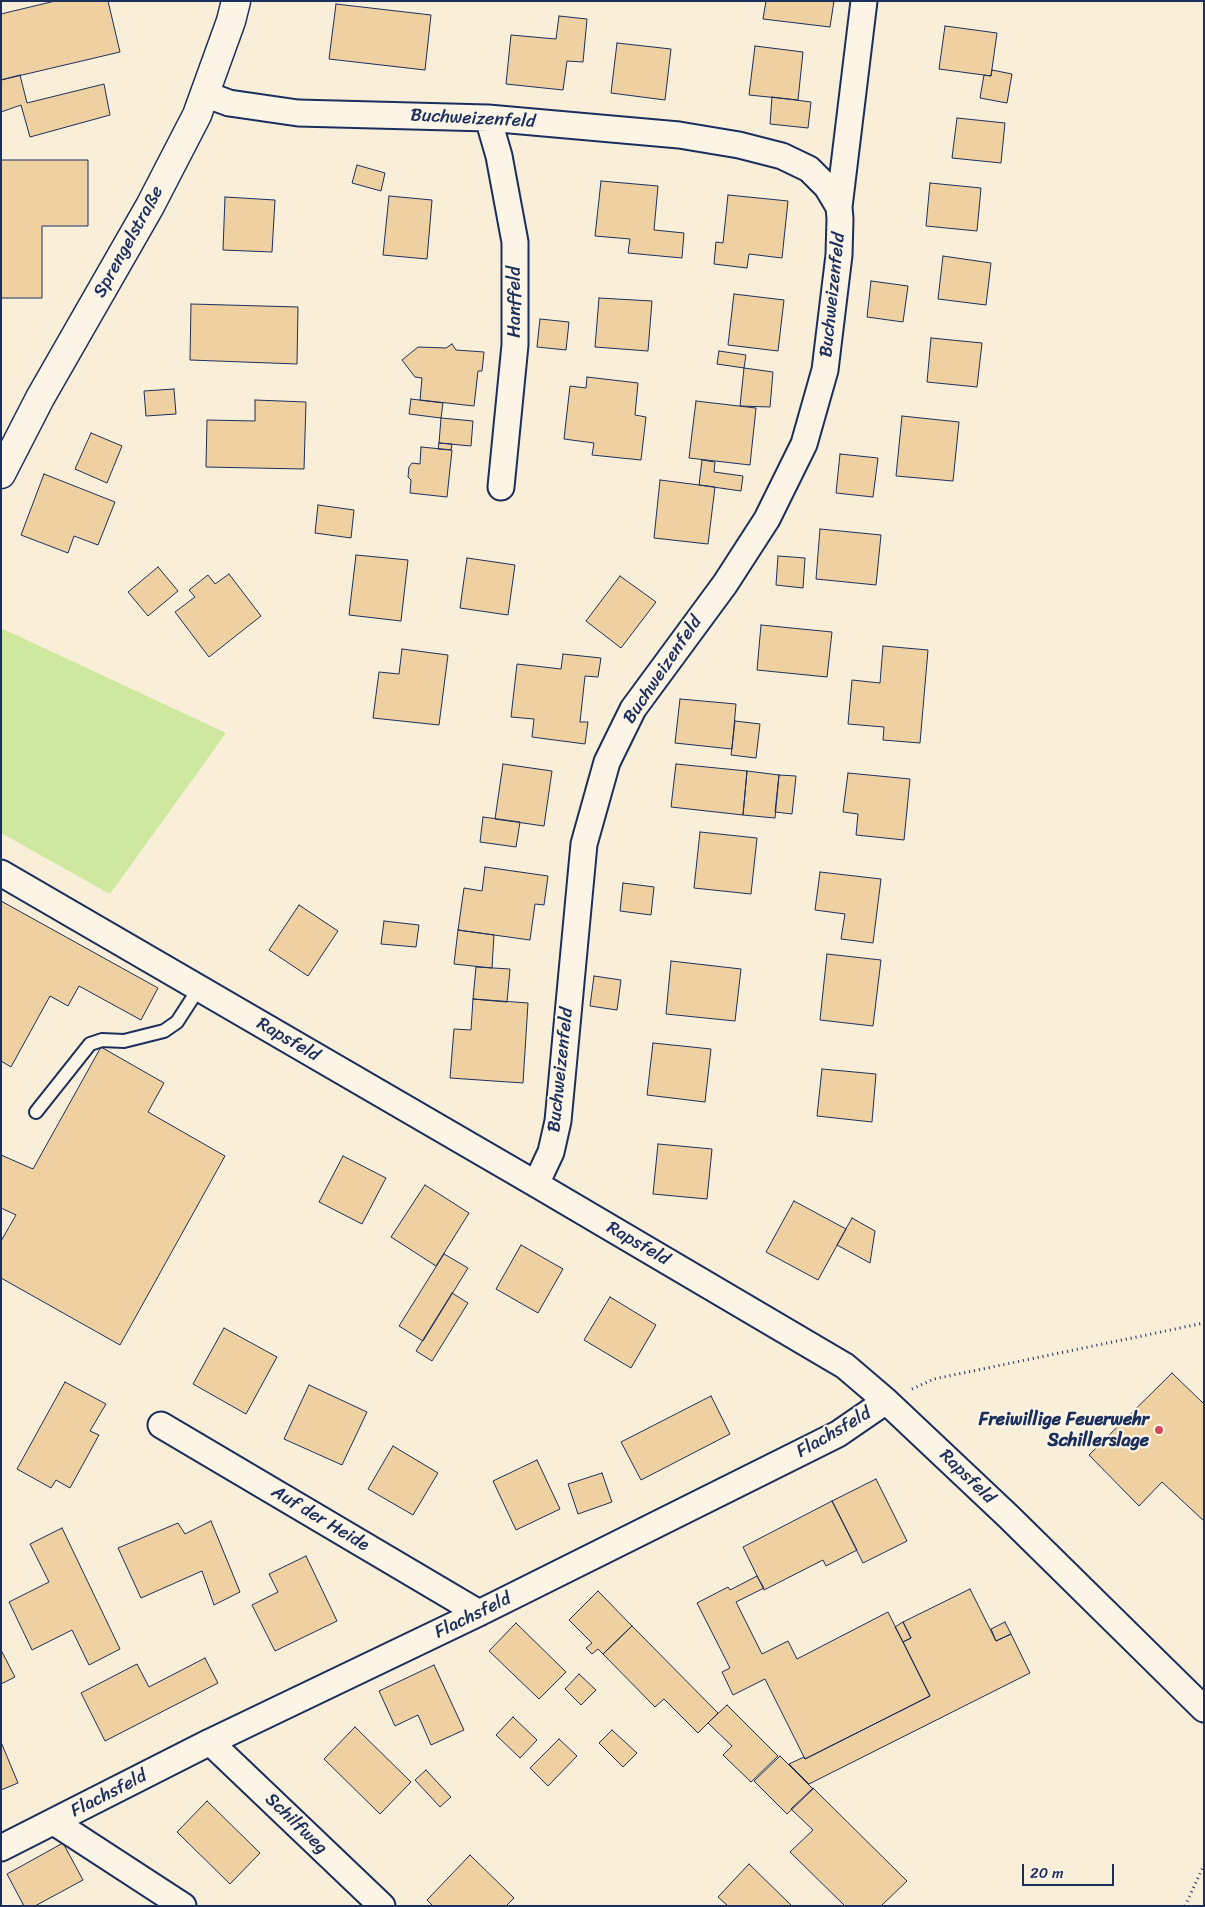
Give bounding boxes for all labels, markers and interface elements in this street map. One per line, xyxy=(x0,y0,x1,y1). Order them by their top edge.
street label: Buchweizenfeld xyxy=(410,105,536,133)
street label: Sprengelstraße xyxy=(89,183,169,301)
street label: Buchweizenfeld xyxy=(816,232,850,358)
street label: Hanffeld xyxy=(504,266,526,338)
street label: Buchweizenfeld xyxy=(619,612,707,728)
street label: Buchweizenfeld xyxy=(544,1007,578,1133)
street label: Rapsfeld xyxy=(253,1013,323,1067)
street label: Rapsfeld xyxy=(603,1217,673,1271)
street label: Flachsfeld xyxy=(793,1403,875,1463)
place label: Freiwillige Feuerwehr Schillerslage xyxy=(979,1409,1149,1452)
marker: Freiwillige Feuerwehr Schillerslage xyxy=(1153,1424,1165,1436)
street label: Rapsfeld xyxy=(935,1445,999,1509)
street label: Auf der Heide xyxy=(267,1481,373,1557)
street label: Flachsfeld xyxy=(431,1588,515,1644)
street label: Flachsfeld xyxy=(67,1766,151,1822)
street label: Schilfweg xyxy=(260,1789,332,1859)
scale bar xyxy=(1025,1854,1118,1886)
text: 20 m xyxy=(1030,1860,1064,1886)

